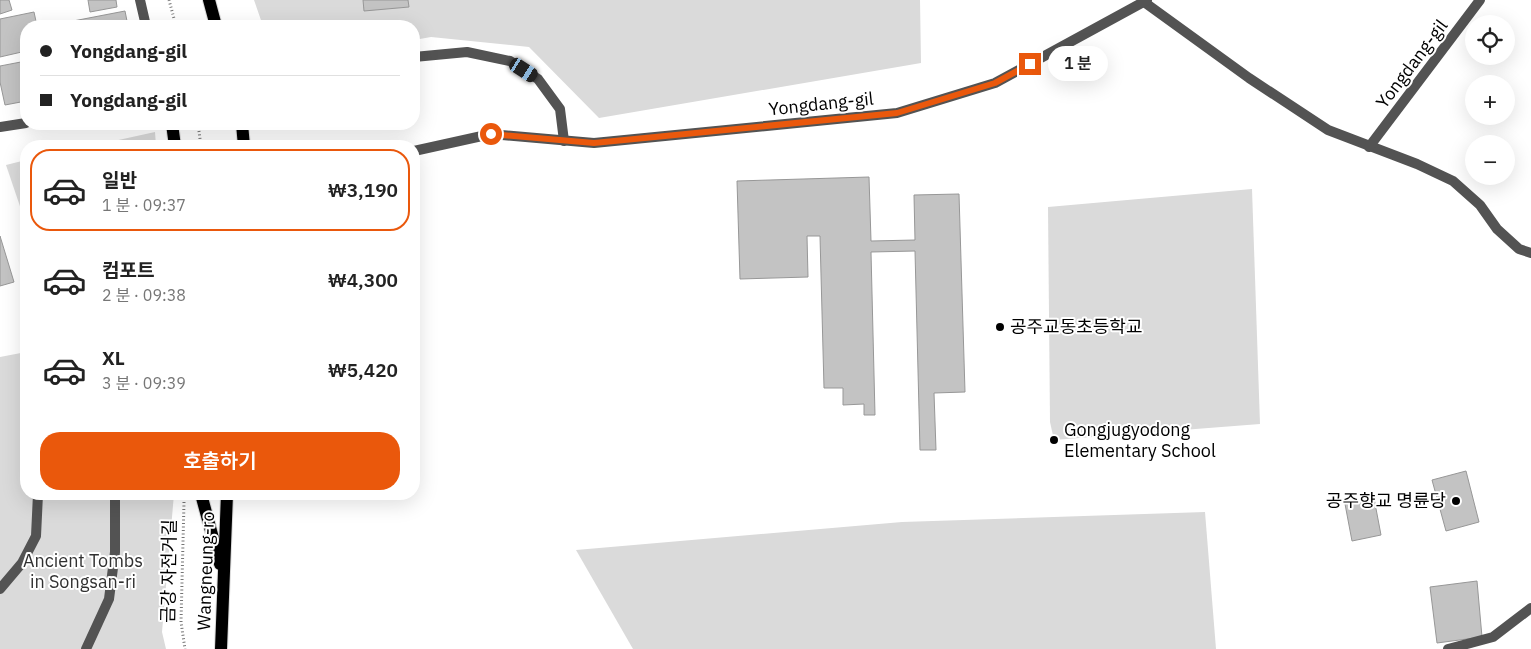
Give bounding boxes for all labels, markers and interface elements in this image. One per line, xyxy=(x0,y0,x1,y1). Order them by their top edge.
street label: Yongdang-gil xyxy=(1371,15,1453,113)
map controls xyxy=(1465,15,1515,185)
button: locate xyxy=(1465,15,1515,65)
text: Yongdang-gil xyxy=(70,39,187,63)
callout: 1 분 xyxy=(1048,46,1108,82)
route end xyxy=(1019,53,1041,75)
text: 1 분 xyxy=(1064,53,1092,73)
car xyxy=(507,56,540,84)
button: + xyxy=(1465,75,1515,125)
street label: Yongdang-gil xyxy=(767,87,875,120)
text: Yongdang-gil xyxy=(70,88,187,112)
route start xyxy=(480,123,502,145)
button: − xyxy=(1465,135,1515,185)
icon: car xyxy=(42,168,87,213)
text: 일반 xyxy=(102,168,137,192)
text: ₩3,190 xyxy=(328,178,398,202)
text: 1 분 · 09:37 xyxy=(102,195,186,215)
icon: car xyxy=(42,258,87,303)
text: 컴포트 xyxy=(102,258,154,282)
text: ₩4,300 xyxy=(328,268,398,292)
text: 2 분 · 09:38 xyxy=(102,285,186,305)
place label: 공주교동초등학교 xyxy=(1010,315,1142,338)
marker: 공주교동초등학교 xyxy=(994,321,1006,333)
text: XL xyxy=(102,346,125,370)
icon: car xyxy=(42,348,87,393)
text: ₩5,420 xyxy=(328,358,398,382)
text: 3 분 · 09:39 xyxy=(102,373,186,393)
place label: Gongjugyodong Elementary School xyxy=(1064,418,1216,462)
button: 호출하기 xyxy=(40,432,400,490)
marker: Gongjugyodong Elementary School xyxy=(1048,434,1060,446)
place label: 공주향교 명륜당 xyxy=(1326,489,1446,512)
marker: 공주향교 명륜당 xyxy=(1450,495,1462,507)
street label: Wangneung-ro xyxy=(192,511,219,631)
street label: 금강 자전거길 xyxy=(156,519,181,623)
park label: Ancient Tombs in Songsan-ri xyxy=(23,549,143,593)

